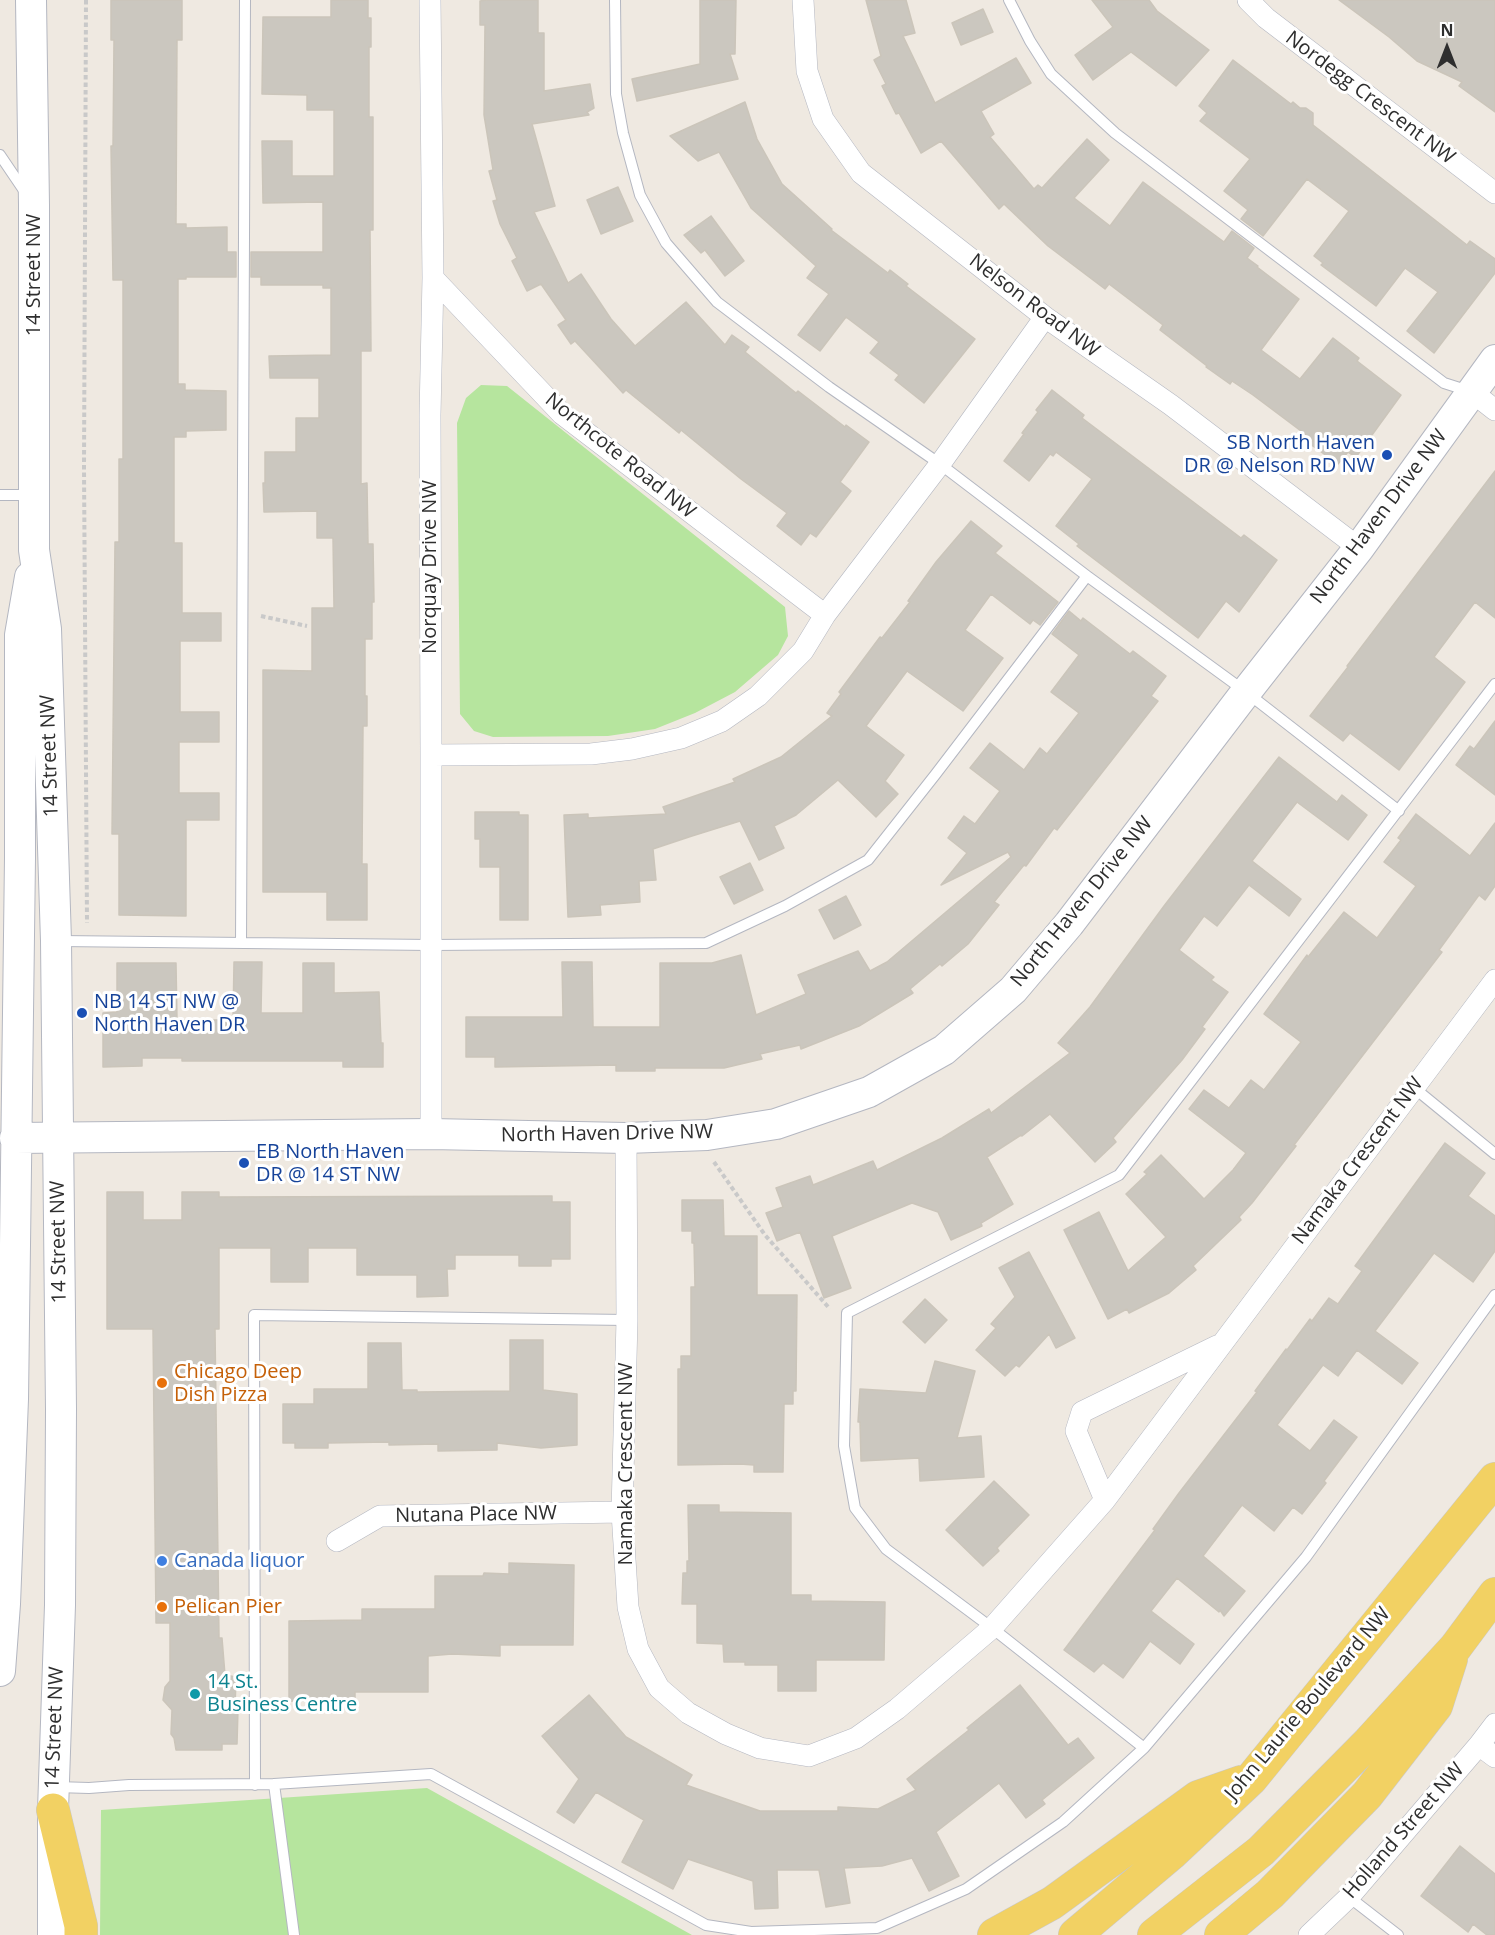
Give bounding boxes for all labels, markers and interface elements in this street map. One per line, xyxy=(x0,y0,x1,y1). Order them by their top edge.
north arrow xyxy=(1417,18,1477,78)
street label: Nordegg Crescent NW xyxy=(1280,26,1460,170)
street label: 14 Street NW xyxy=(22,214,46,336)
street label: Nelson Road NW xyxy=(964,249,1104,363)
street label: Northcote Road NW xyxy=(540,388,700,524)
street label: North Haven Drive NW xyxy=(1306,425,1452,609)
place label: SB North Haven DR @ Nelson RD NW xyxy=(1184,431,1375,478)
marker: SB North Haven DR @ Nelson RD NW xyxy=(1380,448,1394,462)
street label: Norquay Drive NW xyxy=(418,480,442,654)
street label: 14 Street NW xyxy=(36,694,64,818)
street label: North Haven Drive NW xyxy=(1006,812,1158,992)
place label: NB 14 ST NW @ North Haven DR xyxy=(94,990,245,1037)
marker: NB 14 ST NW @ North Haven DR xyxy=(75,1006,89,1020)
street label: Namaka Crescent NW xyxy=(1287,1073,1429,1249)
street label: North Haven Drive NW xyxy=(501,1120,713,1148)
place label: EB North Haven DR @ 14 ST NW xyxy=(256,1140,404,1187)
marker: EB North Haven DR @ 14 ST NW xyxy=(237,1156,251,1170)
street label: 14 Street NW xyxy=(46,1180,72,1304)
place label: Chicago Deep Dish Pizza xyxy=(174,1360,302,1407)
street label: Namaka Crescent NW xyxy=(614,1362,638,1566)
marker: Chicago Deep Dish Pizza xyxy=(155,1376,169,1390)
street label: Nutana Place NW xyxy=(395,1502,557,1528)
place label: Canada liquor xyxy=(174,1549,304,1573)
marker: Canada liquor xyxy=(155,1554,169,1568)
place label: Pelican Pier xyxy=(174,1595,282,1619)
marker: Pelican Pier xyxy=(155,1600,169,1614)
street label: John Laurie Boulevard NW xyxy=(1220,1603,1396,1805)
street label: 14 Street NW xyxy=(41,1666,69,1790)
place label: 14 St. Business Centre xyxy=(207,1670,357,1717)
marker: 14 St. Business Centre xyxy=(188,1687,202,1701)
street label: Holland Street NW xyxy=(1338,1758,1470,1904)

